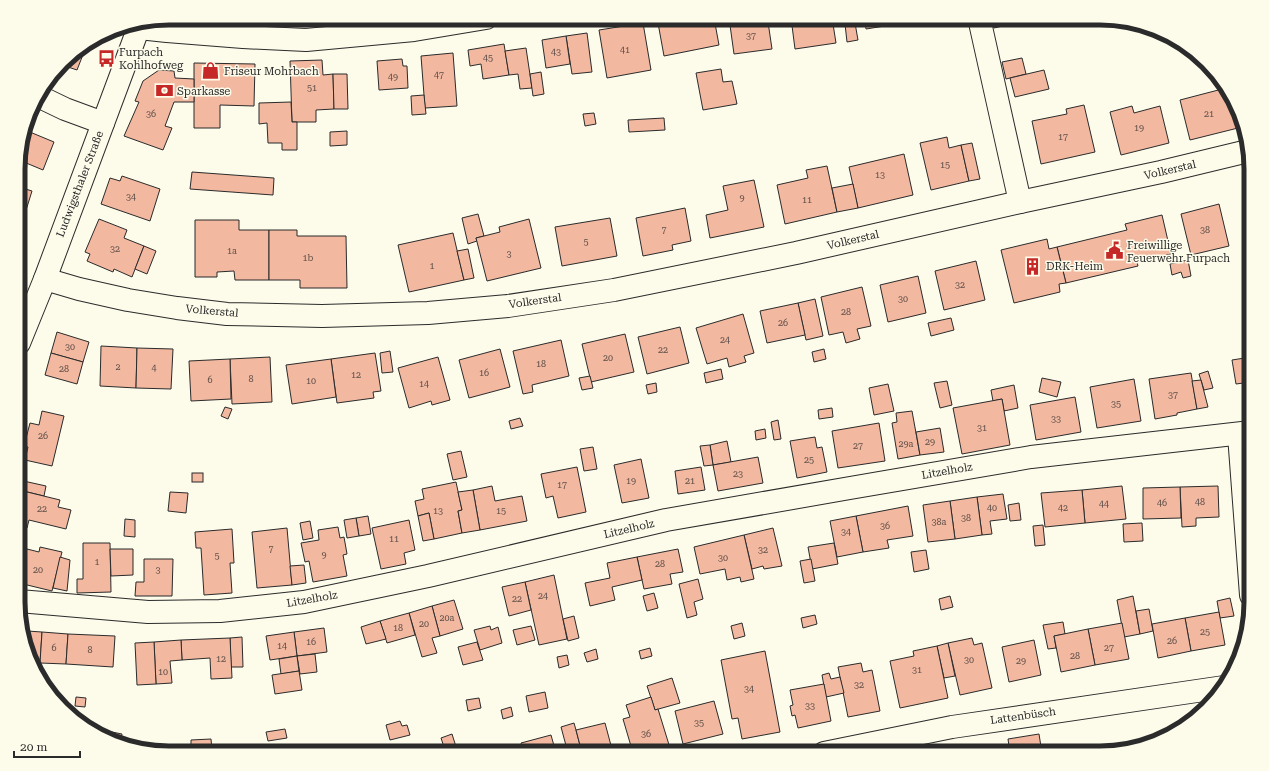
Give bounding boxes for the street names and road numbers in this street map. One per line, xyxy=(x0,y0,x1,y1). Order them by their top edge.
street label: Ludwigsthaler Straße xyxy=(54,129,106,239)
street label: Volkerstal xyxy=(1143,158,1198,182)
street label: Volkerstal xyxy=(826,228,881,252)
street label: Volkerstal xyxy=(508,291,563,311)
street label: Volkerstal xyxy=(185,302,240,320)
street label: Litzelholz xyxy=(921,460,973,482)
street label: Litzelholz xyxy=(602,517,656,541)
street label: Litzelholz xyxy=(286,588,338,610)
street label: Lattenbüsch xyxy=(989,705,1057,727)

